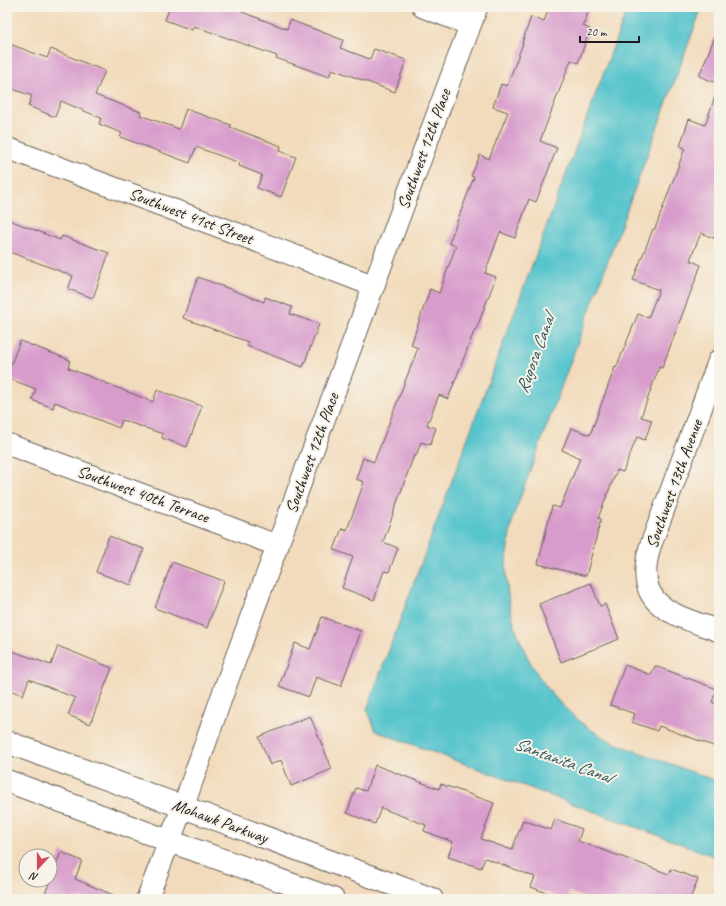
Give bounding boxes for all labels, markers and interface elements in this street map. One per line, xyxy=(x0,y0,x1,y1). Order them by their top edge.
scale bar xyxy=(580,18,639,44)
text: 20 m xyxy=(586,24,608,40)
street label: Southwest 12th Place xyxy=(393,85,456,212)
street label: Southwest 41st Street xyxy=(126,183,258,250)
water label: Rugosa Canal xyxy=(511,307,561,396)
street label: Southwest 12th Place xyxy=(281,389,344,516)
street label: Southwest 13th Avenue xyxy=(641,415,708,551)
street label: Southwest 40th Terrace xyxy=(74,460,213,528)
water label: Santanita Canal xyxy=(512,732,620,790)
street label: Mohawk Parkway xyxy=(169,794,272,848)
north arrow xyxy=(18,848,58,888)
text: N xyxy=(27,869,40,885)

